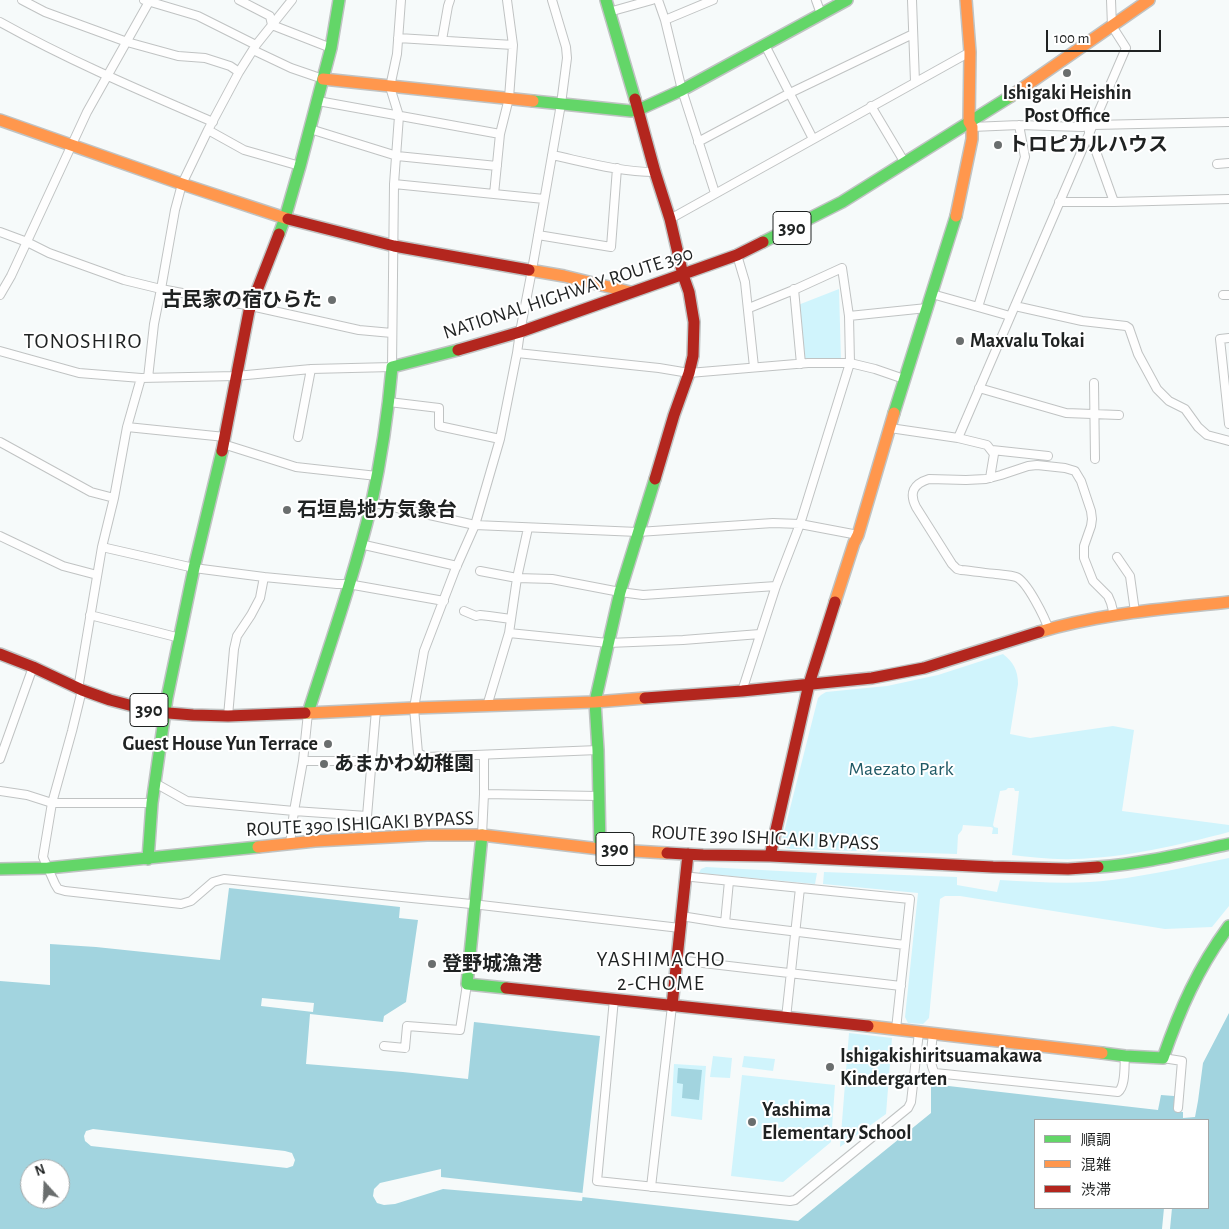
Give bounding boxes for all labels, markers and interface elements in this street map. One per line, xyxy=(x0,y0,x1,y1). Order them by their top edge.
scale bar xyxy=(1049,20,1164,52)
text: 100 m xyxy=(1054,31,1089,46)
marker: Ishigaki Heishin Post Office xyxy=(1061,67,1073,79)
place label: Ishigaki Heishin Post Office xyxy=(1002,81,1132,128)
place label: トロピカルハウス xyxy=(1008,133,1168,157)
marker: トロピカルハウス xyxy=(992,139,1004,151)
road number: 390 xyxy=(773,212,811,244)
street label: NATIONAL HIGHWAY ROUTE 390 xyxy=(440,241,696,345)
place label: 古民家の宿ひらた xyxy=(162,288,322,312)
marker: 古民家の宿ひらた xyxy=(326,294,338,306)
district label: TONOSHIRO xyxy=(22,328,144,354)
place label: Maxvalu Tokai xyxy=(970,329,1085,353)
marker: Maxvalu Tokai xyxy=(954,335,966,347)
place label: 石垣島地方気象台 xyxy=(297,498,457,522)
marker: 石垣島地方気象台 xyxy=(281,504,293,516)
road number: 390 xyxy=(130,694,168,726)
place label: Guest House Yun Terrace xyxy=(123,732,318,756)
marker: Guest House Yun Terrace xyxy=(322,738,334,750)
place label: あまかわ幼稚園 xyxy=(334,752,474,776)
park label: Maezato Park xyxy=(848,757,954,781)
marker: あまかわ幼稚園 xyxy=(318,758,330,770)
street label: ROUTE 390 ISHIGAKI BYPASS xyxy=(245,806,475,842)
street label: ROUTE 390 ISHIGAKI BYPASS xyxy=(650,820,880,856)
road number: 390 xyxy=(596,832,634,866)
district label: YASHIMACHO 2-CHOME xyxy=(595,947,727,997)
place label: 登野城漁港 xyxy=(442,952,542,976)
marker: 登野城漁港 xyxy=(426,958,438,970)
place label: Ishigakishiritsuamakawa Kindergarten xyxy=(840,1044,1042,1091)
marker: Ishigakishiritsuamakawa Kindergarten xyxy=(824,1061,836,1073)
place label: Yashima Elementary School xyxy=(762,1098,911,1145)
marker: Yashima Elementary School xyxy=(746,1116,758,1128)
legend xyxy=(1034,1119,1209,1209)
text: 順調 xyxy=(1081,1133,1111,1148)
text: 混雑 xyxy=(1081,1158,1111,1173)
north arrow xyxy=(20,1159,70,1209)
text: N xyxy=(33,1163,47,1179)
text: 渋滞 xyxy=(1081,1183,1111,1198)

